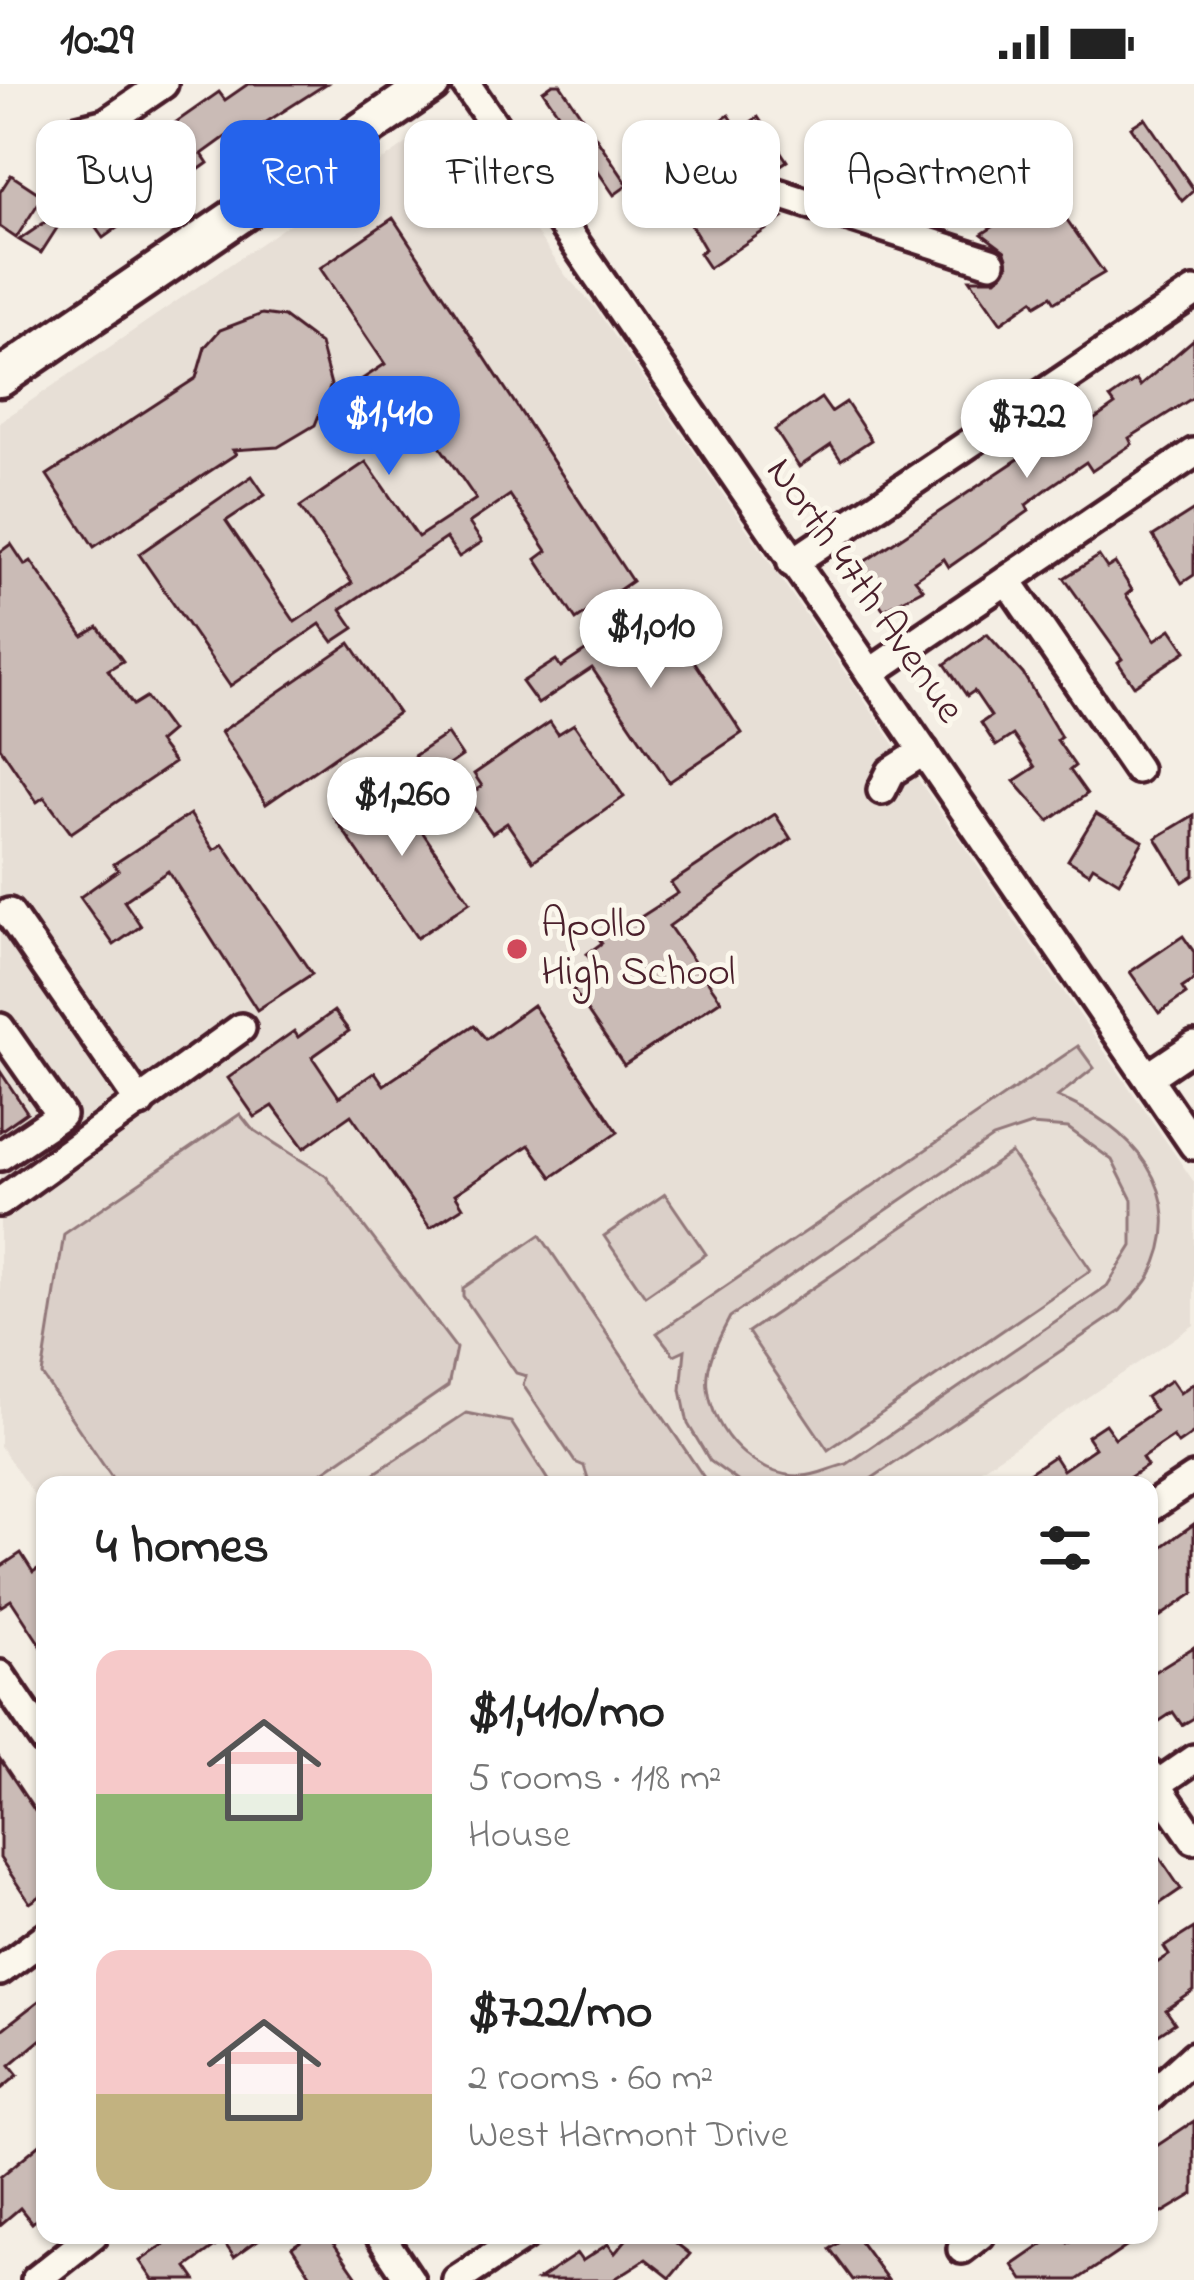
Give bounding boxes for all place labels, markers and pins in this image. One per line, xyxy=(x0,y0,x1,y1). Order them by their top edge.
pin: $1,410 xyxy=(291,376,487,478)
pin: $722 xyxy=(956,379,1098,481)
pin: $1,010 xyxy=(553,589,749,691)
pin: $1,260 xyxy=(304,757,500,859)
place label: Apollo High School xyxy=(541,895,736,1004)
marker: Apollo High School xyxy=(504,936,530,962)

